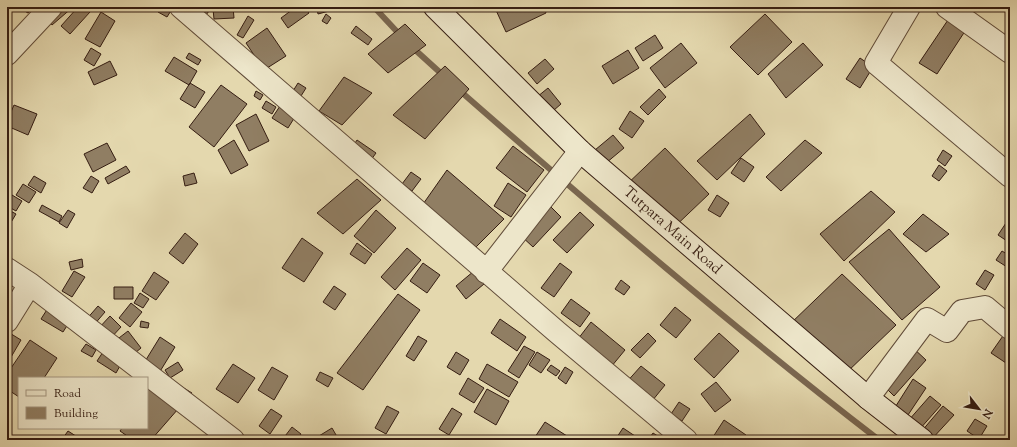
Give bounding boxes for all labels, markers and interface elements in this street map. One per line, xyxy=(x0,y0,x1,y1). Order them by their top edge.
street label: Tutpara Main Road xyxy=(618,182,726,280)
legend xyxy=(18,377,148,429)
text: Road xyxy=(54,385,81,403)
north arrow xyxy=(959,389,999,429)
text: Building xyxy=(54,405,98,423)
text: N xyxy=(977,405,996,422)

